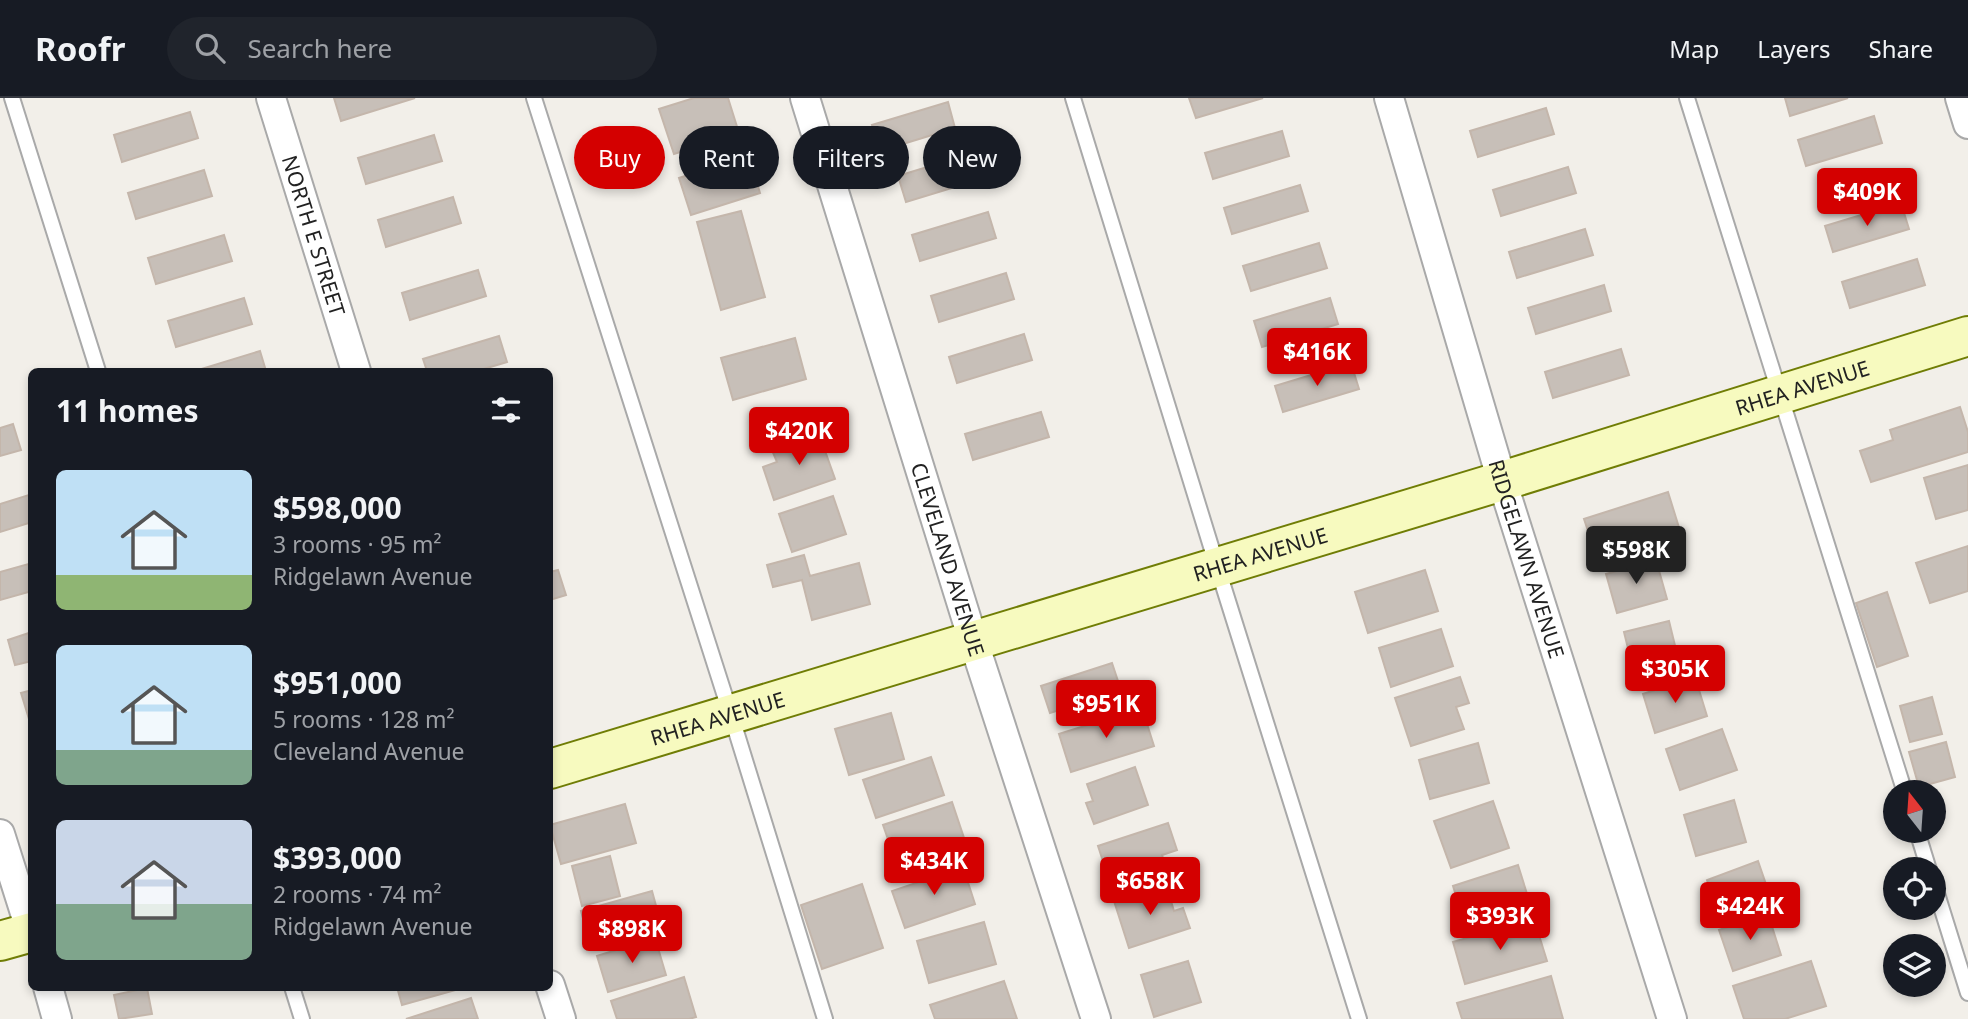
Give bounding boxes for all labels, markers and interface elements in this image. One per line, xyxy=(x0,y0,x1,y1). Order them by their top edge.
search box xyxy=(167,17,657,80)
text: Roofr xyxy=(35,26,125,71)
icon: search xyxy=(191,29,229,67)
text: Search here xyxy=(247,30,392,66)
text: Map xyxy=(1669,32,1719,65)
text: Layers xyxy=(1757,32,1831,65)
text: Share xyxy=(1869,32,1933,65)
chip: Buy xyxy=(574,126,665,189)
chip: Rent xyxy=(679,126,779,189)
chip: Filters xyxy=(793,126,909,189)
chip: New xyxy=(923,126,1021,189)
street label: NORTH E STREET xyxy=(276,152,352,320)
pin: $409K xyxy=(1818,169,1916,228)
text: $409K xyxy=(1833,175,1901,207)
pin: $416K xyxy=(1268,328,1366,388)
text: $416K xyxy=(1283,335,1351,367)
street label: RHEA AVENUE xyxy=(1732,354,1873,422)
text: 11 homes xyxy=(56,390,199,431)
icon: filters xyxy=(487,391,525,429)
pin: $420K xyxy=(750,408,848,467)
text: $420K xyxy=(765,414,833,446)
street label: RIDGELAWN AVENUE xyxy=(1482,456,1571,662)
street label: CLEVELAND AVENUE xyxy=(905,459,991,660)
text: $598,000 xyxy=(273,487,402,528)
icon: home xyxy=(112,498,196,582)
street label: RHEA AVENUE xyxy=(1190,521,1331,588)
pin: $598K xyxy=(1587,526,1685,586)
text: 3 rooms · 95 m² xyxy=(273,528,442,560)
text: $598K xyxy=(1602,533,1670,565)
text: Ridgelawn Avenue xyxy=(273,560,472,592)
pin: $305K xyxy=(1626,646,1724,705)
text: $305K xyxy=(1641,652,1709,684)
text: $951,000 xyxy=(273,662,402,703)
icon: home xyxy=(112,673,196,757)
pin: $951K xyxy=(1057,680,1155,740)
street label: RHEA AVENUE xyxy=(647,685,788,752)
text: $951K xyxy=(1072,687,1140,719)
text: 5 rooms · 128 m² xyxy=(273,703,455,735)
text: Cleveland Avenue xyxy=(273,735,465,767)
north arrow xyxy=(1883,780,1946,844)
map controls xyxy=(1883,780,1946,997)
text: $393,000 xyxy=(273,837,402,878)
pin: $434K xyxy=(885,838,983,897)
text: $434K xyxy=(900,844,968,876)
icon: home xyxy=(112,848,196,932)
button: locate xyxy=(1883,857,1946,920)
pin: $658K xyxy=(1101,858,1199,917)
text: $658K xyxy=(1116,864,1184,896)
text: 2 rooms · 74 m² xyxy=(273,878,442,910)
pin: $424K xyxy=(1701,882,1799,942)
text: $424K xyxy=(1716,889,1784,921)
pin: $393K xyxy=(1451,892,1549,952)
text: $393K xyxy=(1466,899,1534,931)
pin: $898K xyxy=(583,906,681,965)
text: Ridgelawn Avenue xyxy=(273,910,472,942)
text: $898K xyxy=(598,912,666,944)
button: layers xyxy=(1883,934,1946,997)

